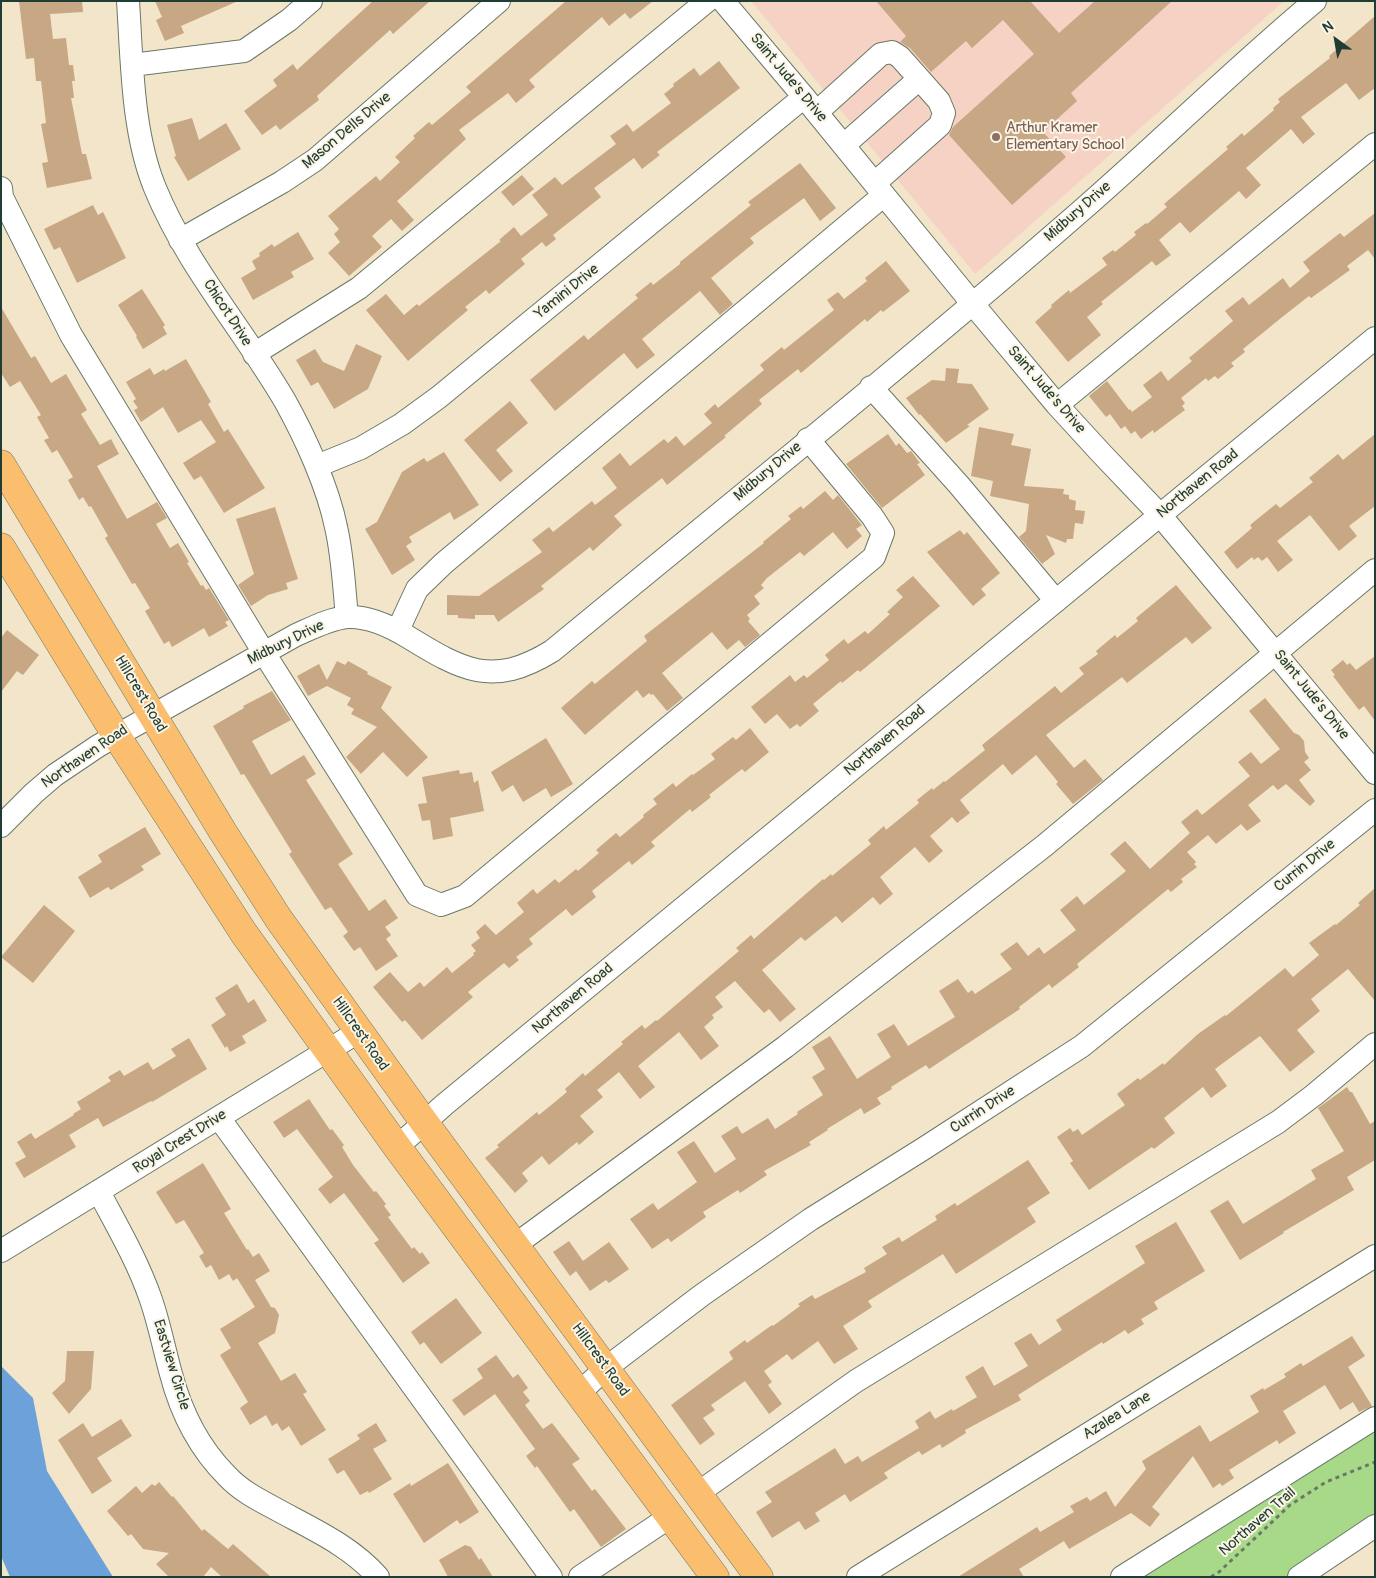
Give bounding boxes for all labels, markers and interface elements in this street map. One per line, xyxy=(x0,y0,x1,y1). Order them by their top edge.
north arrow xyxy=(1311,15,1361,65)
text: N xyxy=(1319,17,1336,37)
street label: Saint Jude's Drive xyxy=(746,30,830,126)
street label: Mason Dells Drive xyxy=(299,89,395,173)
place label: Arthur Kramer Elementary School xyxy=(1006,119,1124,154)
marker: Arthur Kramer Elementary School xyxy=(990,131,1002,143)
street label: Midbury Drive xyxy=(1041,178,1115,246)
street label: Yamini Drive xyxy=(531,261,603,323)
street label: Chicot Drive xyxy=(199,276,255,350)
street label: Saint Jude's Drive xyxy=(1003,342,1089,438)
street label: Midbury Drive xyxy=(731,439,805,505)
street label: Northaven Road xyxy=(1153,445,1243,523)
street label: Midbury Drive xyxy=(245,617,327,669)
street label: Saint Jude's Drive xyxy=(1269,646,1353,744)
street label: Hillcrest Road xyxy=(110,652,170,736)
street label: Northaven Road xyxy=(841,702,929,780)
street label: Northaven Road xyxy=(38,722,132,792)
street label: Currin Drive xyxy=(1271,836,1339,896)
street label: Northaven Road xyxy=(529,960,617,1038)
street label: Hillcrest Road xyxy=(328,993,392,1075)
street label: Currin Drive xyxy=(947,1082,1019,1138)
street label: Royal Crest Drive xyxy=(130,1106,230,1178)
street label: Eastview Circle xyxy=(149,1318,193,1412)
street label: Hillcrest Road xyxy=(567,1320,633,1400)
street label: Azalea Lane xyxy=(1080,1388,1154,1444)
street label: Northaven Trail xyxy=(1216,1484,1300,1560)

